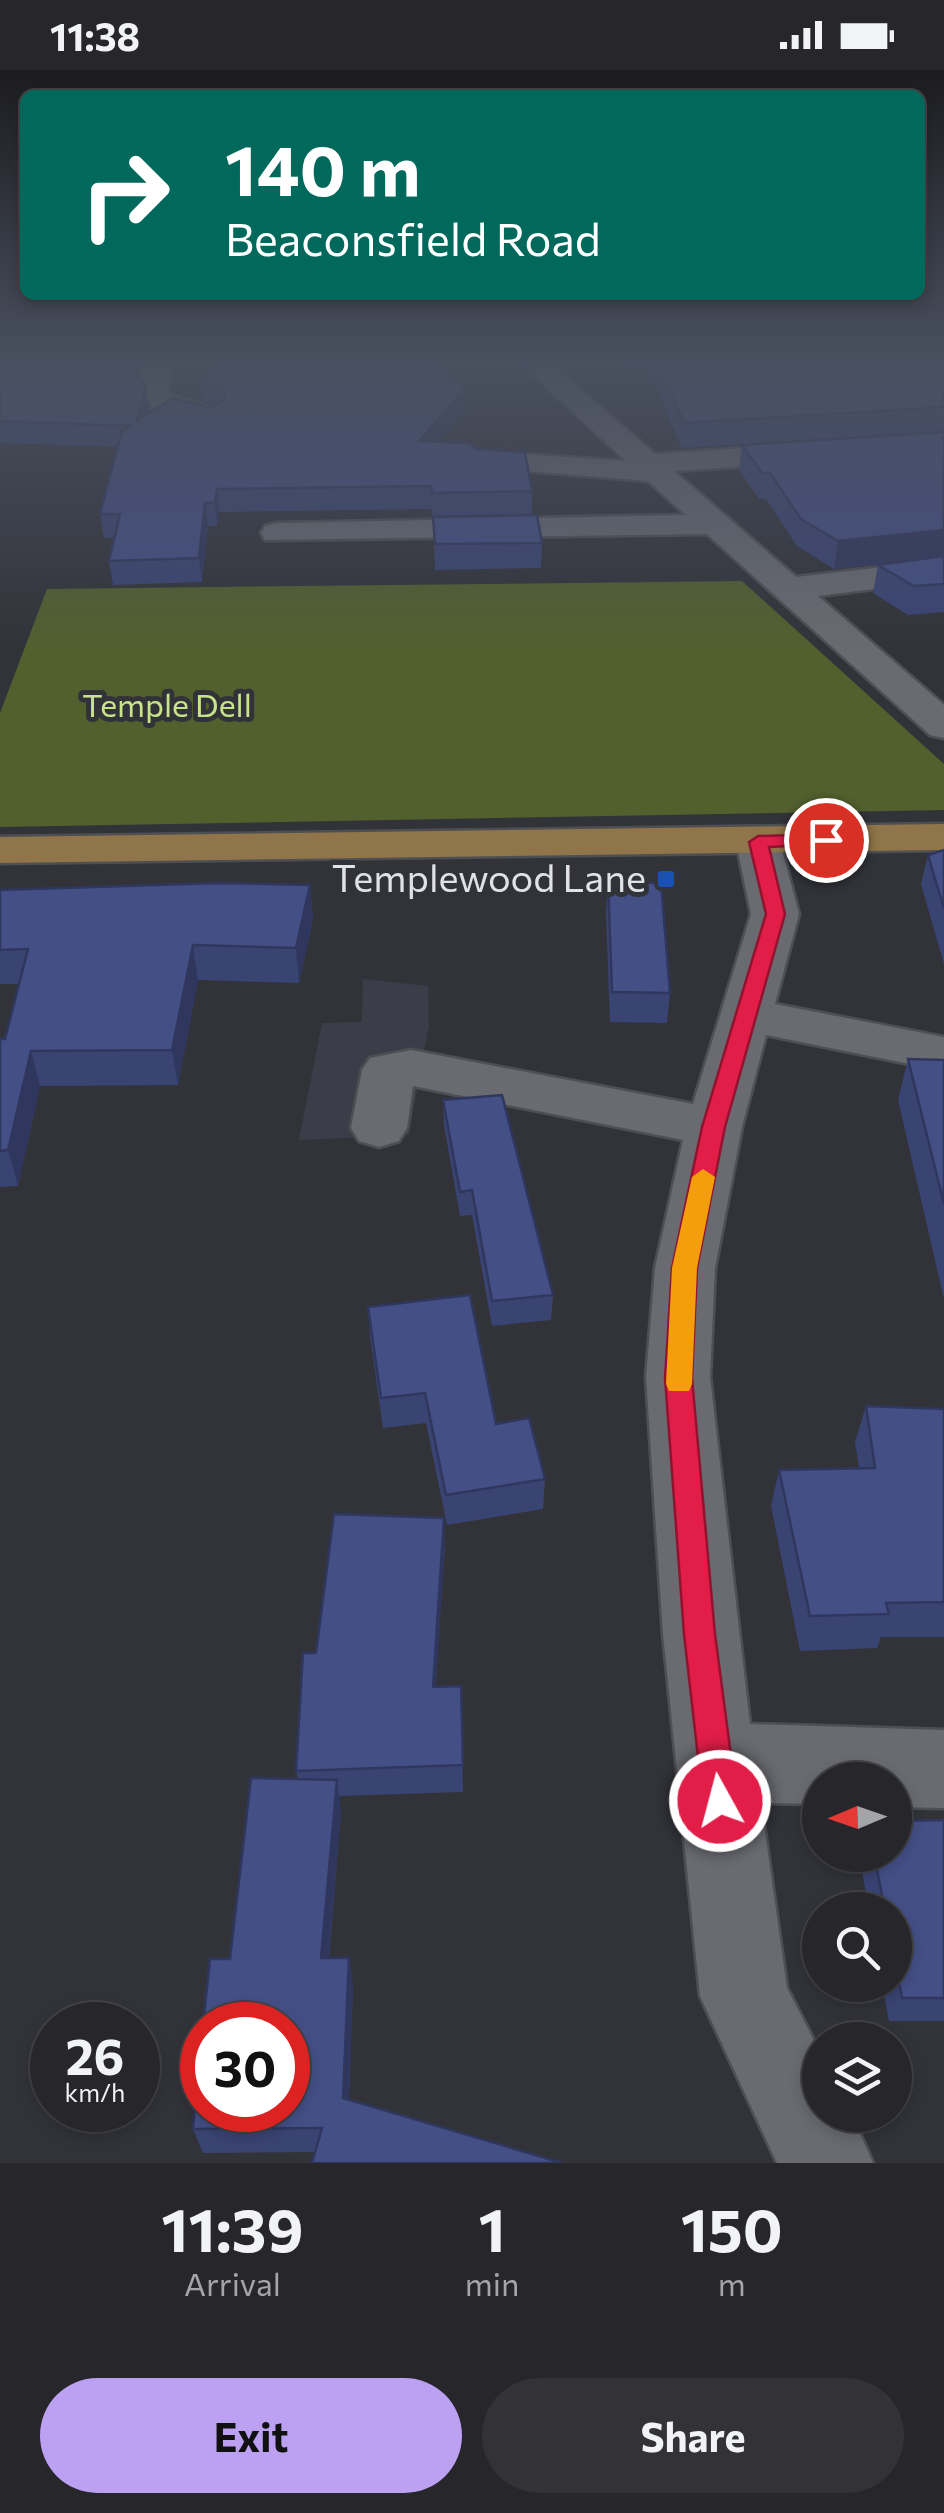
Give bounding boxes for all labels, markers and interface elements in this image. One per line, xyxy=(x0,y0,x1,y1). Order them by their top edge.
text: 11:38 xyxy=(50,12,140,59)
text: 140 m xyxy=(225,125,421,210)
icon: right xyxy=(60,130,190,260)
text: Beaconsfield Road xyxy=(225,210,601,265)
park label: Temple Dell xyxy=(82,684,252,724)
pin xyxy=(784,798,869,883)
icon: arrive xyxy=(799,813,854,868)
place label: Templewood Lane xyxy=(332,853,646,900)
marker: Templewood Lane xyxy=(655,868,677,890)
position arrow xyxy=(668,1749,772,1853)
north arrow xyxy=(802,1762,912,1872)
map controls xyxy=(802,1762,912,2132)
button: search xyxy=(802,1892,912,2002)
speed limit sign: 30 xyxy=(180,2002,310,2132)
button: layers xyxy=(802,2022,912,2132)
text: 26 xyxy=(65,2024,124,2085)
text: km/h xyxy=(65,2077,125,2107)
text: 11:39 xyxy=(161,2191,303,2264)
text: 1 xyxy=(478,2191,506,2264)
text: 150 xyxy=(681,2191,783,2264)
text: Arrival xyxy=(184,2263,281,2303)
text: min xyxy=(465,2263,519,2303)
text: m xyxy=(718,2263,746,2303)
button: Exit xyxy=(40,2378,462,2493)
button: Share xyxy=(482,2378,904,2493)

